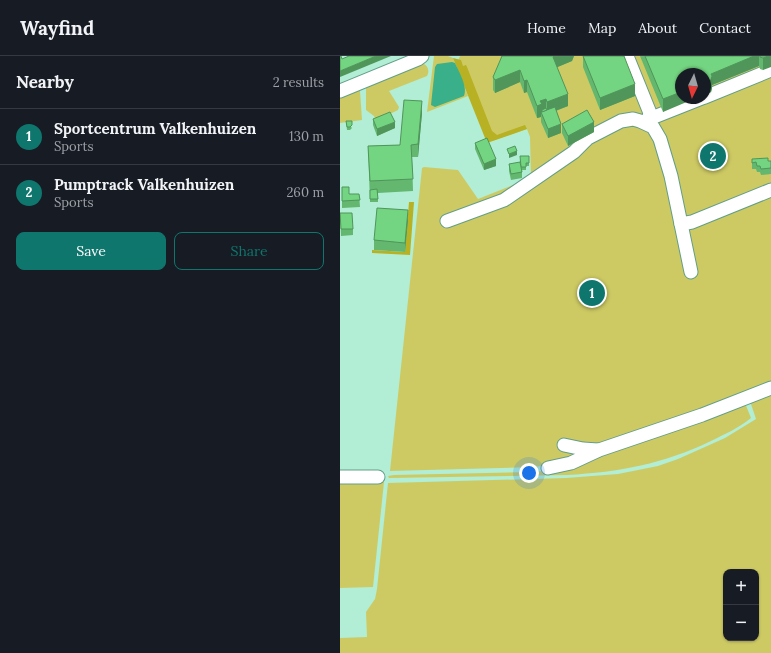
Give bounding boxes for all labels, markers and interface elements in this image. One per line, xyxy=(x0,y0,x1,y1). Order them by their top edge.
text: Wayfind xyxy=(20,16,94,40)
text: Home xyxy=(527,19,566,37)
text: Map xyxy=(588,19,616,37)
text: About xyxy=(638,19,677,37)
text: Contact xyxy=(699,19,751,37)
north arrow xyxy=(675,68,711,104)
text: Nearby xyxy=(16,71,74,93)
text: 2 results xyxy=(273,74,324,91)
text: Sportcentrum Valkenhuizen xyxy=(54,119,256,138)
text: 1 xyxy=(26,128,32,145)
text: 130 m xyxy=(289,128,324,145)
text: Sports xyxy=(54,138,93,155)
pin: 2 xyxy=(700,141,726,171)
text: Pumptrack Valkenhuizen xyxy=(54,175,234,194)
text: 2 xyxy=(26,184,32,201)
text: 260 m xyxy=(286,184,324,201)
text: Sports xyxy=(54,194,93,211)
button: Save xyxy=(16,232,166,270)
button: Share xyxy=(174,232,324,270)
pin: 1 xyxy=(579,278,605,308)
your location xyxy=(519,463,539,483)
map controls xyxy=(723,569,759,641)
button: + xyxy=(723,569,759,605)
button: − xyxy=(723,605,759,641)

